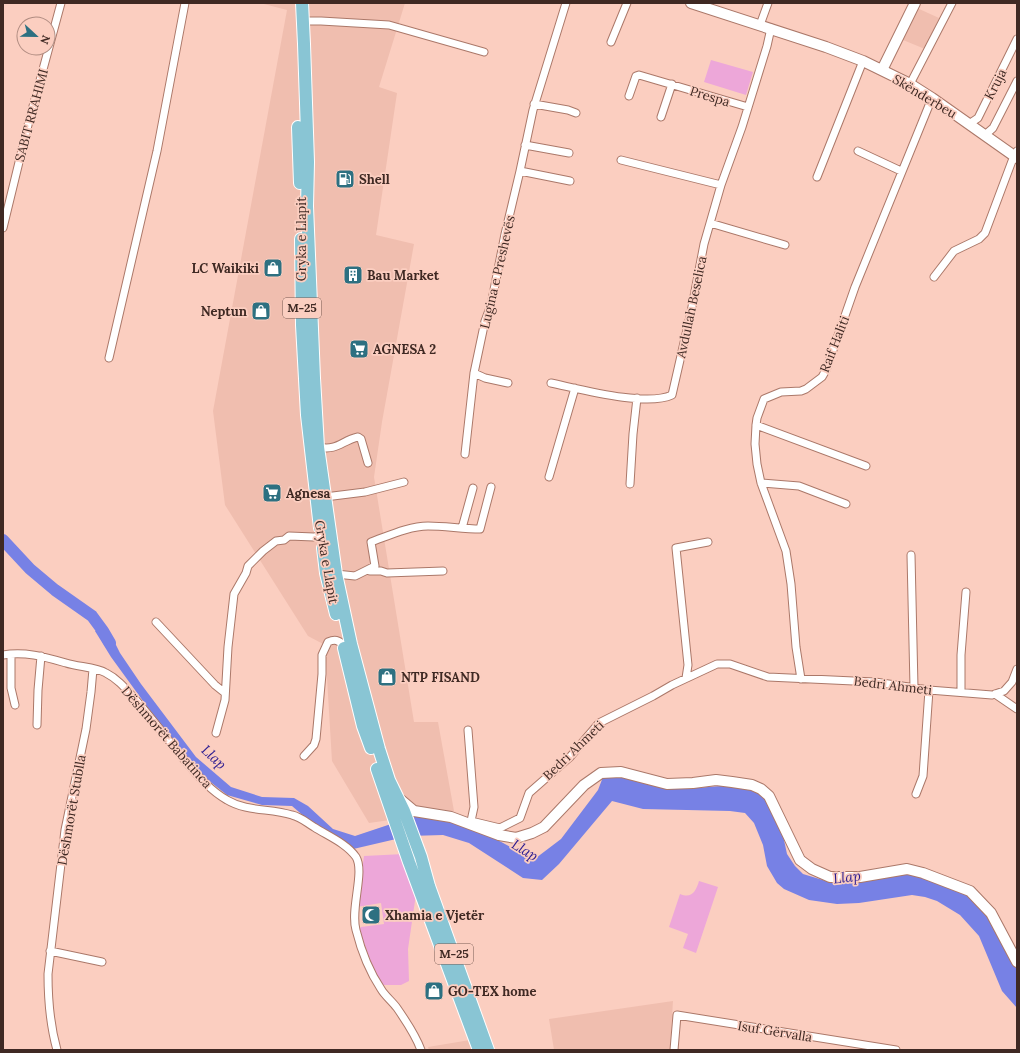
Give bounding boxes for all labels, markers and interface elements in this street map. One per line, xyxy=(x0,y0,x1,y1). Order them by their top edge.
north arrow xyxy=(16,16,56,56)
text: N xyxy=(37,33,53,47)
street label: Kruja xyxy=(981,66,1010,103)
street label: SABIT RRAHIMI xyxy=(11,67,52,163)
street label: Skënderbeu xyxy=(890,71,960,122)
street label: Prespa xyxy=(688,82,732,111)
fuel station icon: Shell xyxy=(334,168,356,190)
place label: Shell xyxy=(359,171,390,188)
street label: Gryka e Llapit xyxy=(293,197,310,281)
street label: Lugina e Preshevës xyxy=(476,214,519,330)
street label: Avdullah Beselica xyxy=(672,254,711,361)
shop icon: LC Waikiki xyxy=(262,257,284,279)
place label: LC Waikiki xyxy=(191,260,259,277)
building icon: Bau Market xyxy=(342,264,364,286)
place label: Bau Market xyxy=(367,267,440,284)
road number: M-25 xyxy=(283,298,321,318)
shop icon: Neptun xyxy=(250,300,272,322)
place label: Neptun xyxy=(201,303,248,320)
street label: Raif Haliti xyxy=(816,313,853,375)
supermarket icon: AGNESA 2 xyxy=(348,338,370,360)
place label: AGNESA 2 xyxy=(373,341,436,358)
supermarket icon: Agnesa xyxy=(261,482,283,504)
place label: Agnesa xyxy=(286,485,330,502)
street label: Gryka e Llapit xyxy=(311,519,342,605)
shop icon: NTP FISAND xyxy=(376,666,398,688)
place label: NTP FISAND xyxy=(401,669,480,686)
street label: Bedri Ahmeti xyxy=(853,672,933,699)
street label: Dëshmorët Babatinca xyxy=(118,683,216,792)
street label: Bedri Ahmeti xyxy=(539,717,608,784)
water label: Llap xyxy=(198,741,230,773)
street label: Dëshmorët Stublla xyxy=(53,753,90,867)
water label: Llap xyxy=(508,835,542,865)
water label: Llap xyxy=(832,867,862,887)
mosque icon: Xhamia e Vjetër xyxy=(360,904,382,926)
place label: Xhamia e Vjetër xyxy=(385,907,485,924)
road number: M-25 xyxy=(435,944,473,964)
shop icon: GO-TEX home xyxy=(423,980,445,1002)
place label: GO-TEX home xyxy=(448,983,537,1000)
street label: Isuf Gërvalla xyxy=(736,1017,814,1046)

